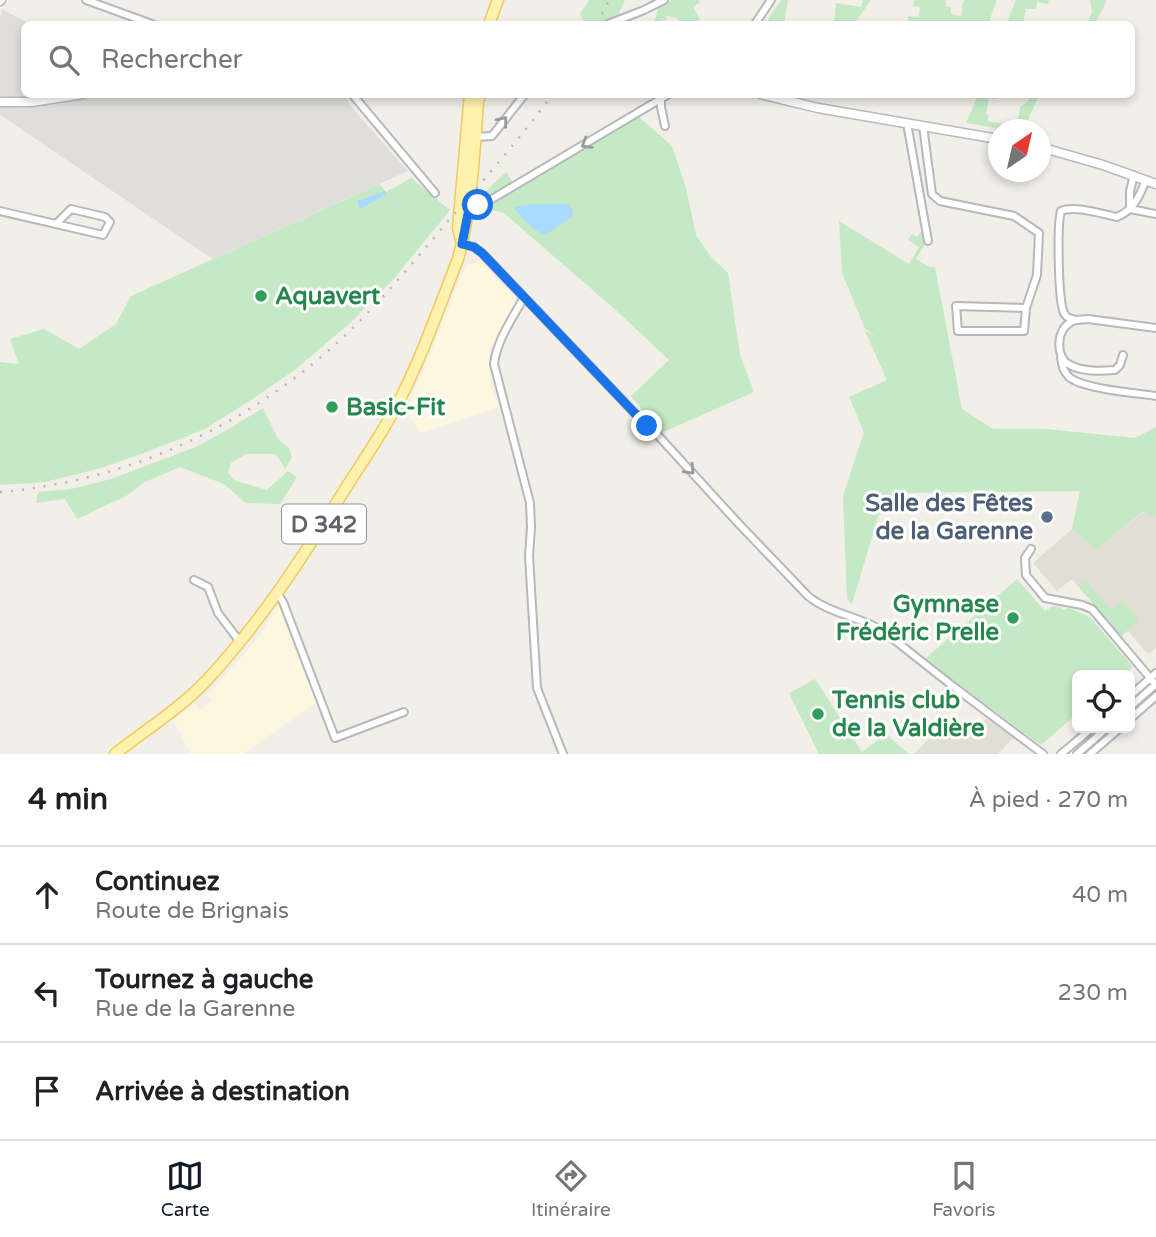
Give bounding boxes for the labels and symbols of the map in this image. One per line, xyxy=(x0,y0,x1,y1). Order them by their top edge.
one-way arrow xyxy=(495,117,507,130)
north arrow xyxy=(988,119,1051,182)
one-way arrow xyxy=(580,136,593,149)
route start xyxy=(462,189,493,220)
place label: Aquavert xyxy=(275,282,381,311)
marker: Aquavert xyxy=(253,288,269,304)
place label: Basic-Fit xyxy=(346,393,446,422)
marker: Basic-Fit xyxy=(324,399,340,415)
route end xyxy=(631,410,662,441)
one-way arrow xyxy=(681,462,694,475)
place label: Salle des Fêtes de la Garenne xyxy=(865,489,1033,546)
road number: D 342 xyxy=(282,504,366,544)
marker: Salle des Fêtes de la Garenne xyxy=(1039,509,1055,525)
place label: Gymnase Frédéric Prelle xyxy=(836,590,999,647)
marker: Gymnase Frédéric Prelle xyxy=(1005,610,1021,626)
place label: Tennis club de la Valdière xyxy=(831,686,985,743)
marker: Tennis club de la Valdière xyxy=(810,706,826,722)

